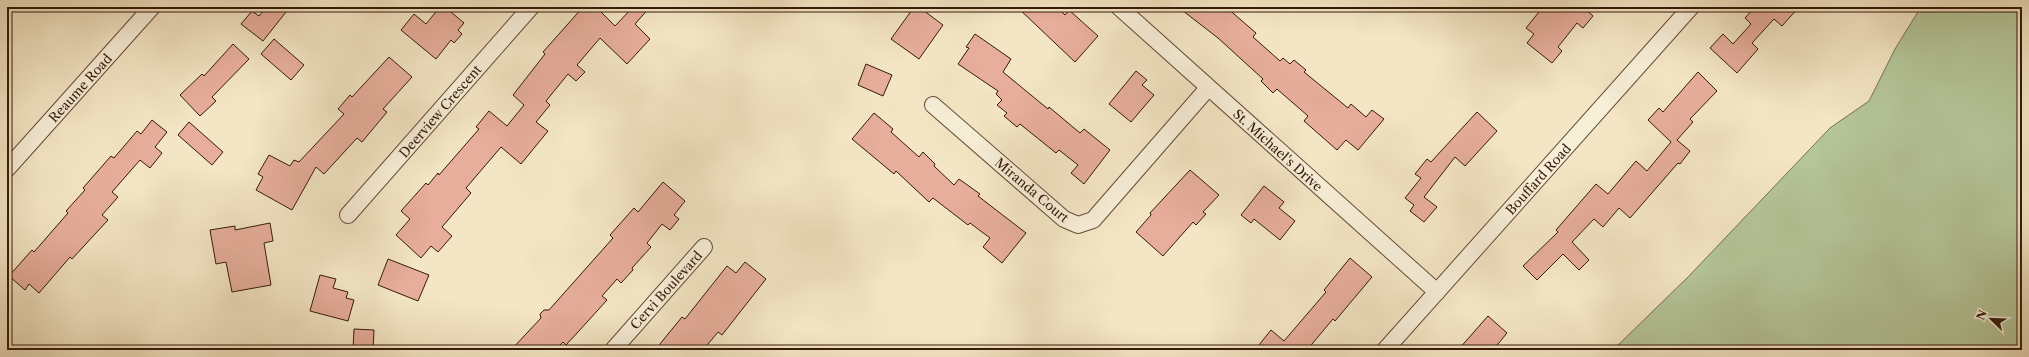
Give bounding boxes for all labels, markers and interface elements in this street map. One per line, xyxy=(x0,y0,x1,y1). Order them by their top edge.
street label: Reaume Road xyxy=(45,50,115,126)
street label: Deerview Crescent xyxy=(395,61,485,161)
street label: St. Michael's Drive xyxy=(1230,106,1326,194)
street label: Bouffard Road xyxy=(1502,140,1574,218)
street label: Miranda Court xyxy=(992,154,1073,226)
street label: Cervi Boulevard xyxy=(627,247,705,332)
north arrow xyxy=(1971,299,2011,339)
text: N xyxy=(1973,308,1990,322)

